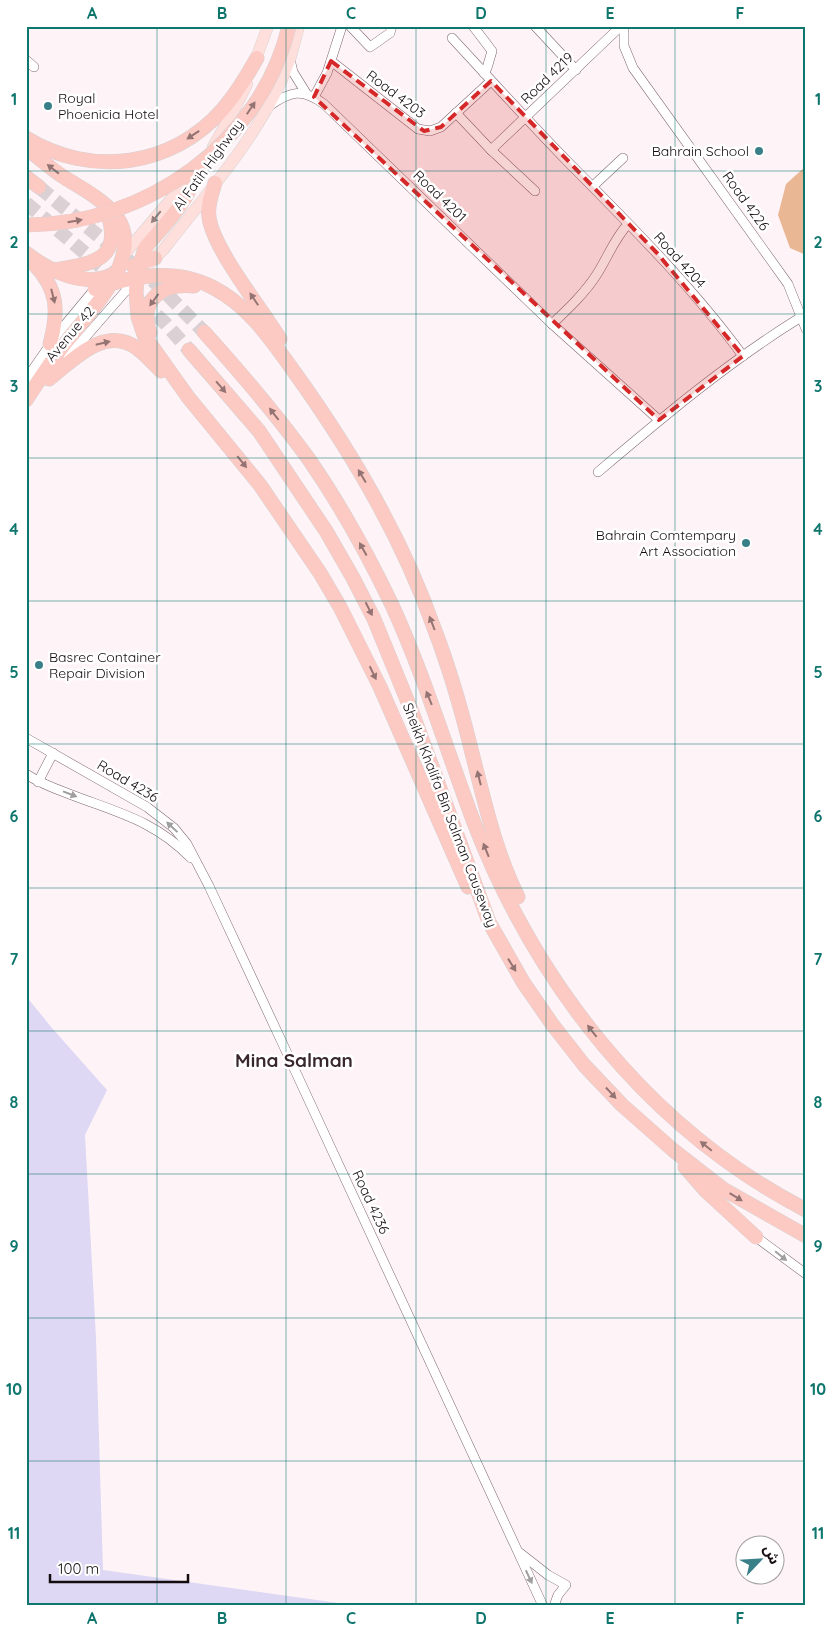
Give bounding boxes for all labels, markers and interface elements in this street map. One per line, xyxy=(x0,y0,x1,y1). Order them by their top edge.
text: A xyxy=(87,3,98,23)
text: B xyxy=(217,3,227,23)
text: C xyxy=(346,3,356,23)
text: D xyxy=(475,3,487,23)
text: E xyxy=(605,3,615,23)
text: F xyxy=(736,3,745,23)
street label: Road 4219 xyxy=(517,48,577,108)
street label: Road 4203 xyxy=(363,66,429,122)
text: 1 xyxy=(11,89,17,109)
place label: Royal Phoenicia Hotel xyxy=(58,89,159,123)
text: 1 xyxy=(815,89,821,109)
marker: Royal Phoenicia Hotel xyxy=(42,100,54,112)
one-way arrow xyxy=(246,101,256,115)
street label: Al Fatih Highway xyxy=(169,116,247,214)
one-way arrow xyxy=(186,131,200,140)
place label: Bahrain School xyxy=(652,142,749,160)
marker: Bahrain School xyxy=(753,145,765,157)
one-way arrow xyxy=(47,163,60,174)
street label: Road 4201 xyxy=(410,166,470,226)
street label: Road 4226 xyxy=(718,168,774,235)
one-way arrow xyxy=(150,210,161,223)
one-way arrow xyxy=(67,217,83,225)
street label: Road 4204 xyxy=(650,228,710,292)
text: 2 xyxy=(9,232,19,252)
text: 2 xyxy=(813,232,823,252)
one-way arrow xyxy=(49,288,57,303)
one-way arrow xyxy=(249,292,259,306)
one-way arrow xyxy=(149,293,159,307)
street label: Avenue 42 xyxy=(42,302,99,365)
one-way arrow xyxy=(96,339,111,347)
text: 3 xyxy=(10,376,18,396)
text: 3 xyxy=(814,376,822,396)
one-way arrow xyxy=(216,380,227,393)
one-way arrow xyxy=(269,408,280,421)
one-way arrow xyxy=(236,455,247,468)
one-way arrow xyxy=(358,470,367,483)
text: 4 xyxy=(9,519,19,539)
text: 4 xyxy=(813,519,823,539)
place label: Bahrain Comtempary Art Association xyxy=(596,526,736,560)
marker: Bahrain Comtempary Art Association xyxy=(740,537,752,549)
one-way arrow xyxy=(359,543,368,556)
one-way arrow xyxy=(365,602,373,616)
one-way arrow xyxy=(428,615,436,630)
place label: Basrec Container Repair Division xyxy=(49,648,161,682)
marker: Basrec Container Repair Division xyxy=(33,659,45,671)
text: 5 xyxy=(9,662,19,682)
text: 5 xyxy=(813,662,823,682)
one-way arrow xyxy=(369,666,377,681)
one-way arrow xyxy=(425,691,433,705)
street label: Sheikh Khalifa Bin Salman Causeway xyxy=(399,700,501,930)
street label: Road 4236 xyxy=(94,756,162,807)
one-way arrow xyxy=(475,771,483,786)
one-way arrow xyxy=(63,791,78,798)
text: 6 xyxy=(10,806,19,826)
text: 6 xyxy=(814,806,823,826)
one-way arrow xyxy=(166,821,178,833)
one-way arrow xyxy=(481,843,489,857)
text: 7 xyxy=(10,949,19,969)
text: 7 xyxy=(814,949,823,969)
one-way arrow xyxy=(508,958,517,971)
one-way arrow xyxy=(586,1025,597,1038)
district label: Mina Salman xyxy=(235,1048,353,1072)
one-way arrow xyxy=(605,1087,617,1099)
text: 8 xyxy=(10,1092,19,1112)
text: 8 xyxy=(814,1092,823,1112)
one-way arrow xyxy=(700,1140,713,1151)
street label: Road 4236 xyxy=(348,1167,394,1237)
one-way arrow xyxy=(730,1192,743,1201)
text: 9 xyxy=(9,1236,19,1256)
text: 9 xyxy=(813,1236,823,1256)
one-way arrow xyxy=(774,1251,787,1261)
text: 10 xyxy=(6,1379,22,1399)
text: 10 xyxy=(810,1379,826,1399)
text: 11 xyxy=(8,1523,20,1543)
text: 11 xyxy=(812,1523,824,1543)
north arrow xyxy=(734,1534,784,1584)
text: ش xyxy=(760,1542,784,1567)
scale bar xyxy=(50,1552,188,1584)
text: 100 m xyxy=(58,1559,99,1578)
one-way arrow xyxy=(525,1570,534,1585)
text: A xyxy=(87,1608,98,1628)
text: B xyxy=(217,1608,227,1628)
text: C xyxy=(346,1608,356,1628)
text: D xyxy=(475,1608,487,1628)
text: E xyxy=(605,1608,615,1628)
text: F xyxy=(736,1608,745,1628)

